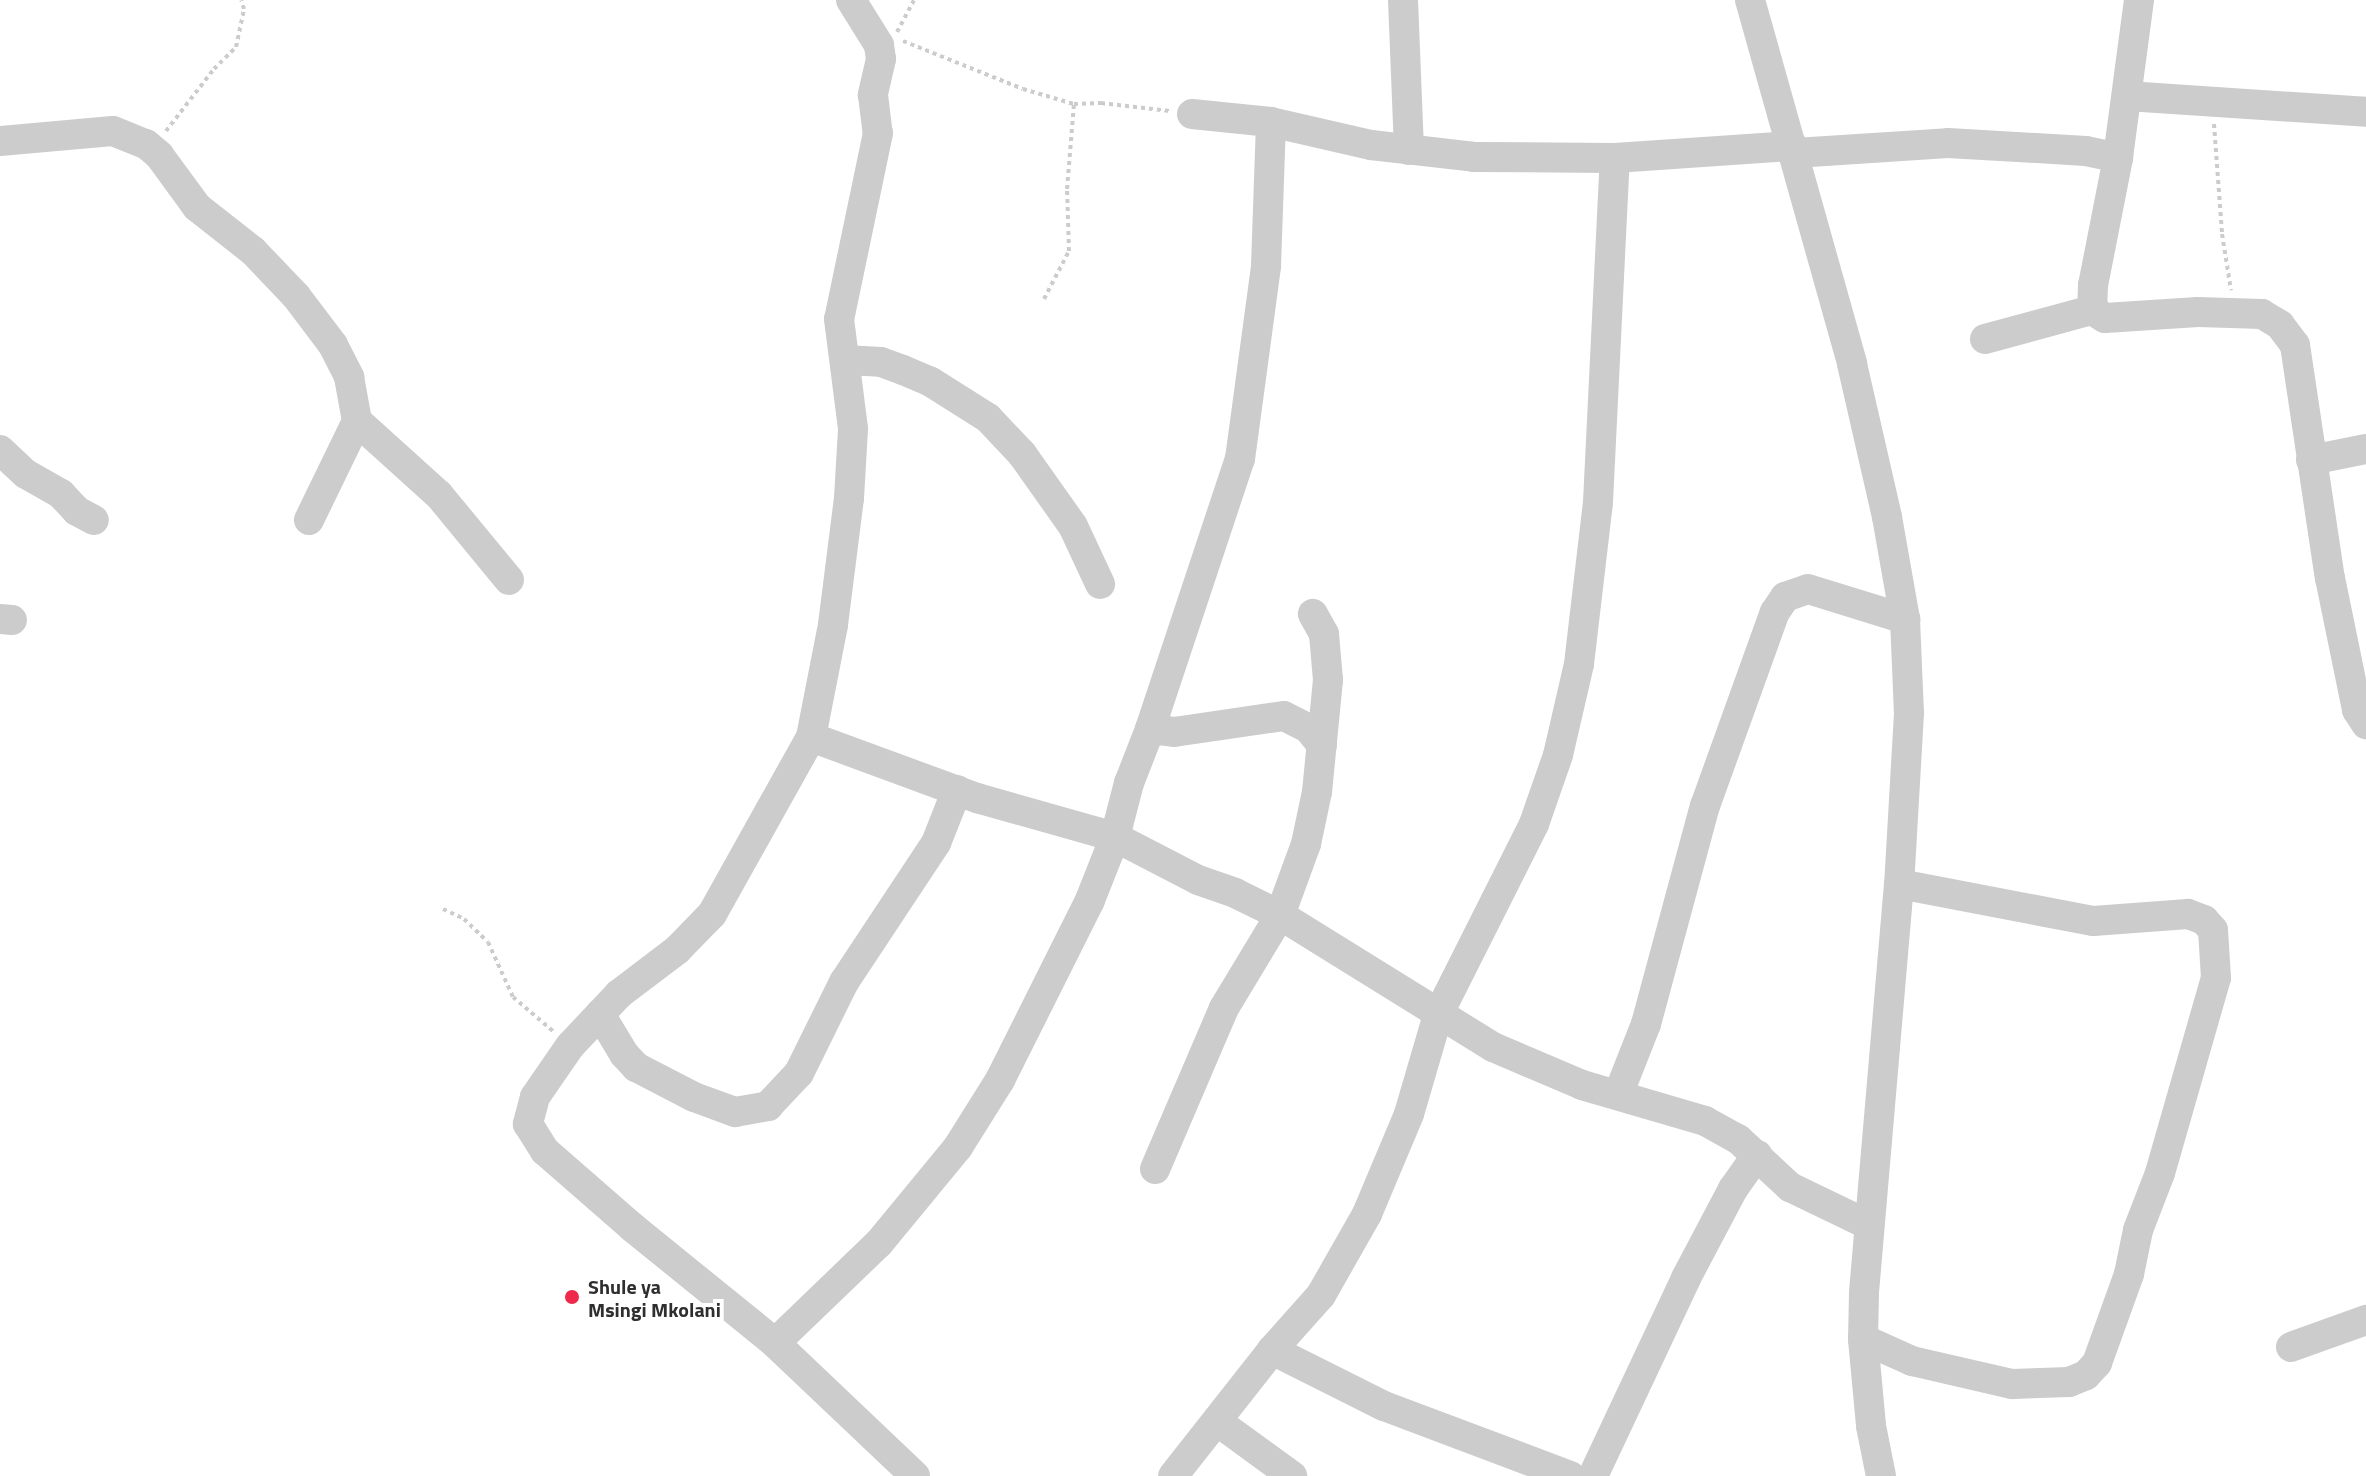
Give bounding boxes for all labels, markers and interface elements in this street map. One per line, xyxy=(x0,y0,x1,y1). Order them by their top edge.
place label: Shule ya Msingi Mkolani xyxy=(588,1274,721,1321)
marker: Shule ya Msingi Mkolani xyxy=(563,1288,581,1306)

